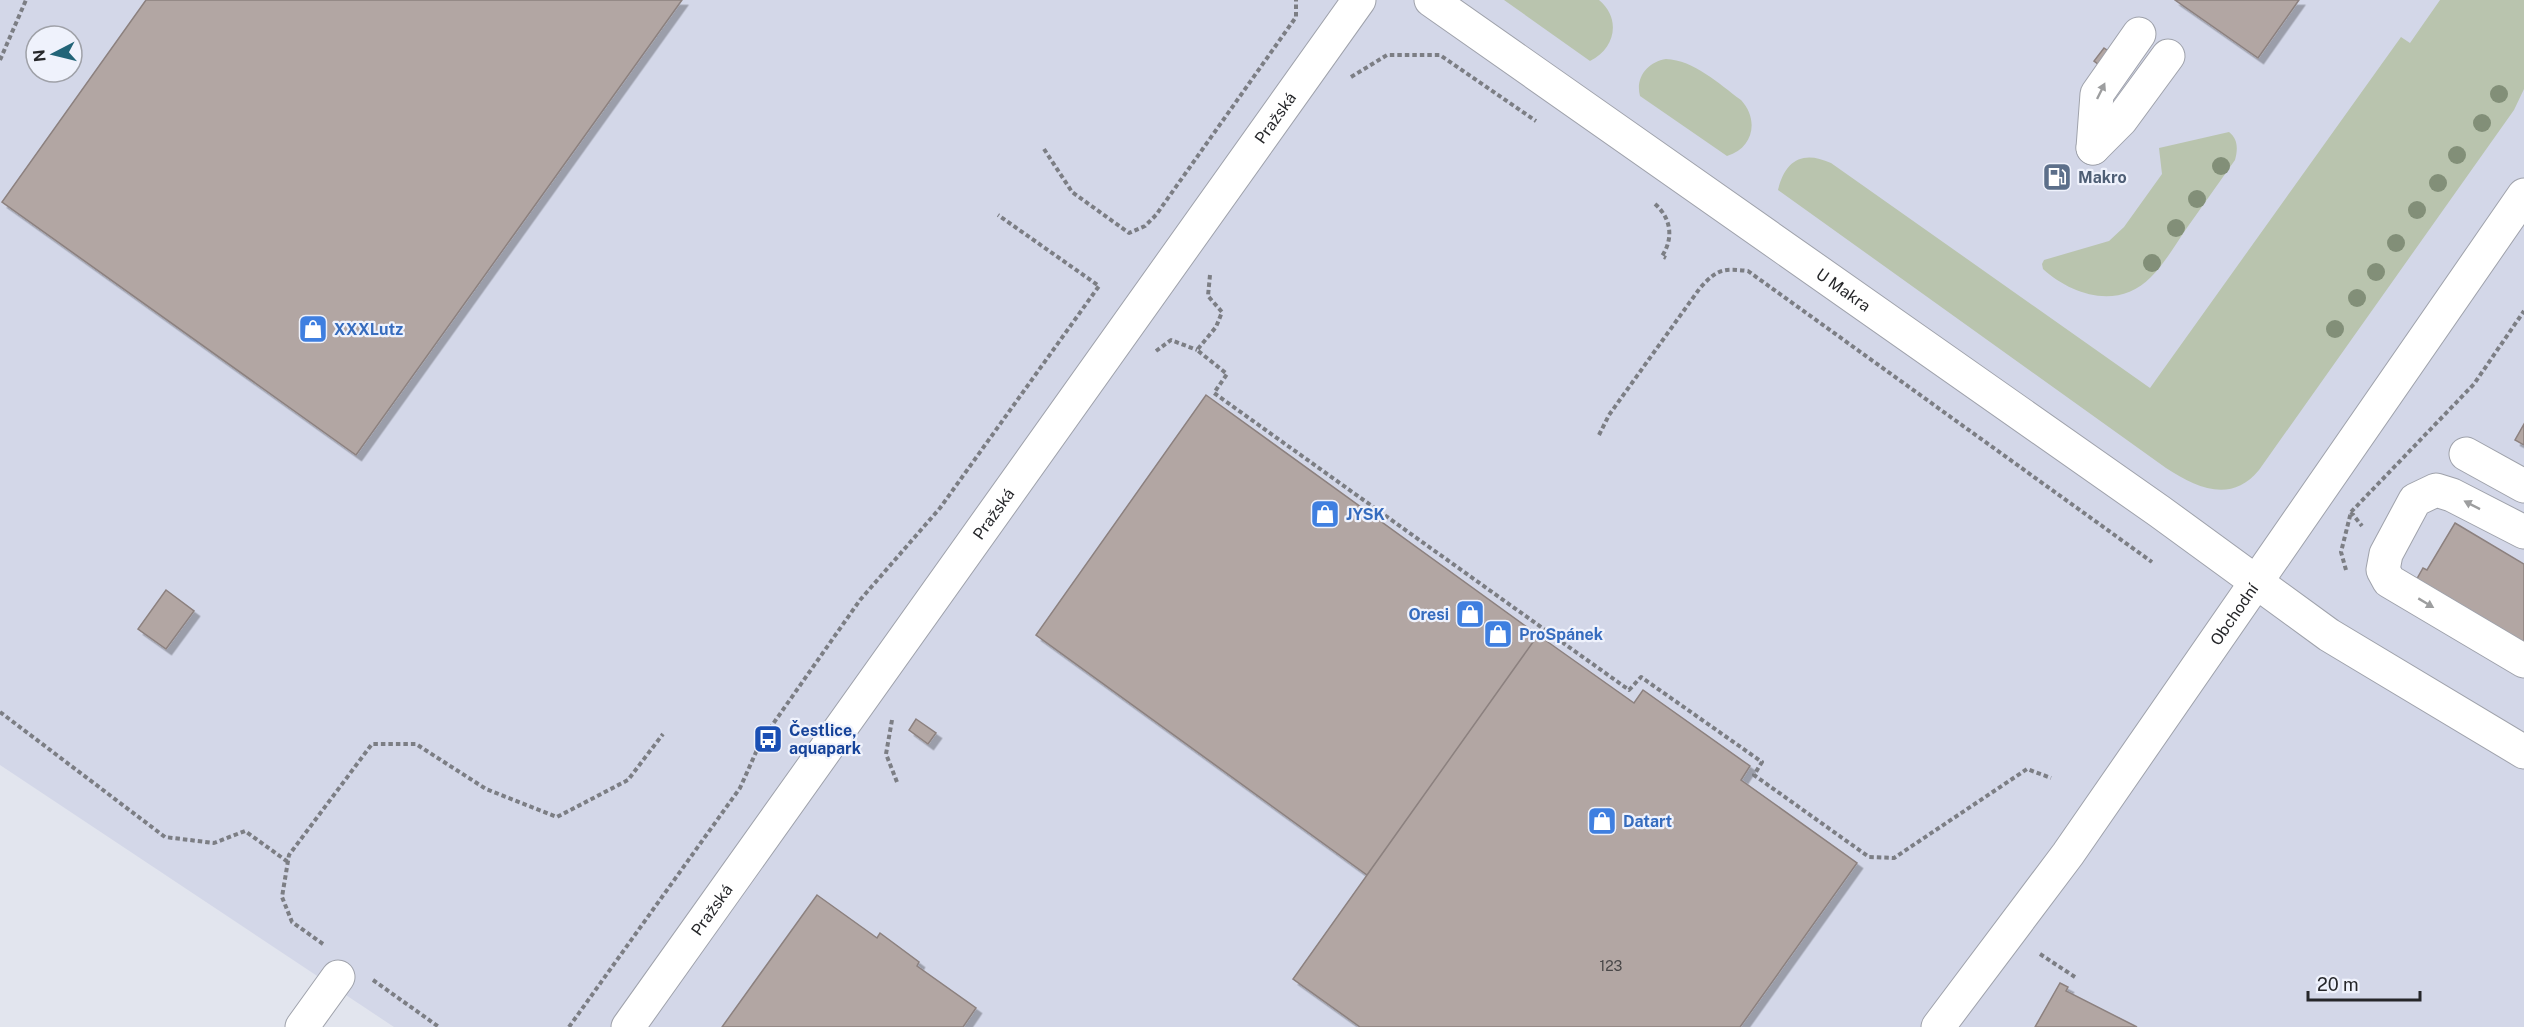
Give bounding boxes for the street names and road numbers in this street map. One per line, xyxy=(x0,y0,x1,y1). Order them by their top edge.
street label: Pražská xyxy=(1251,89,1300,147)
street label: U Makra xyxy=(1812,264,1874,316)
street label: Pražská xyxy=(969,485,1018,543)
street label: Obchodní xyxy=(2206,579,2263,649)
street label: Pražská xyxy=(687,881,737,939)

